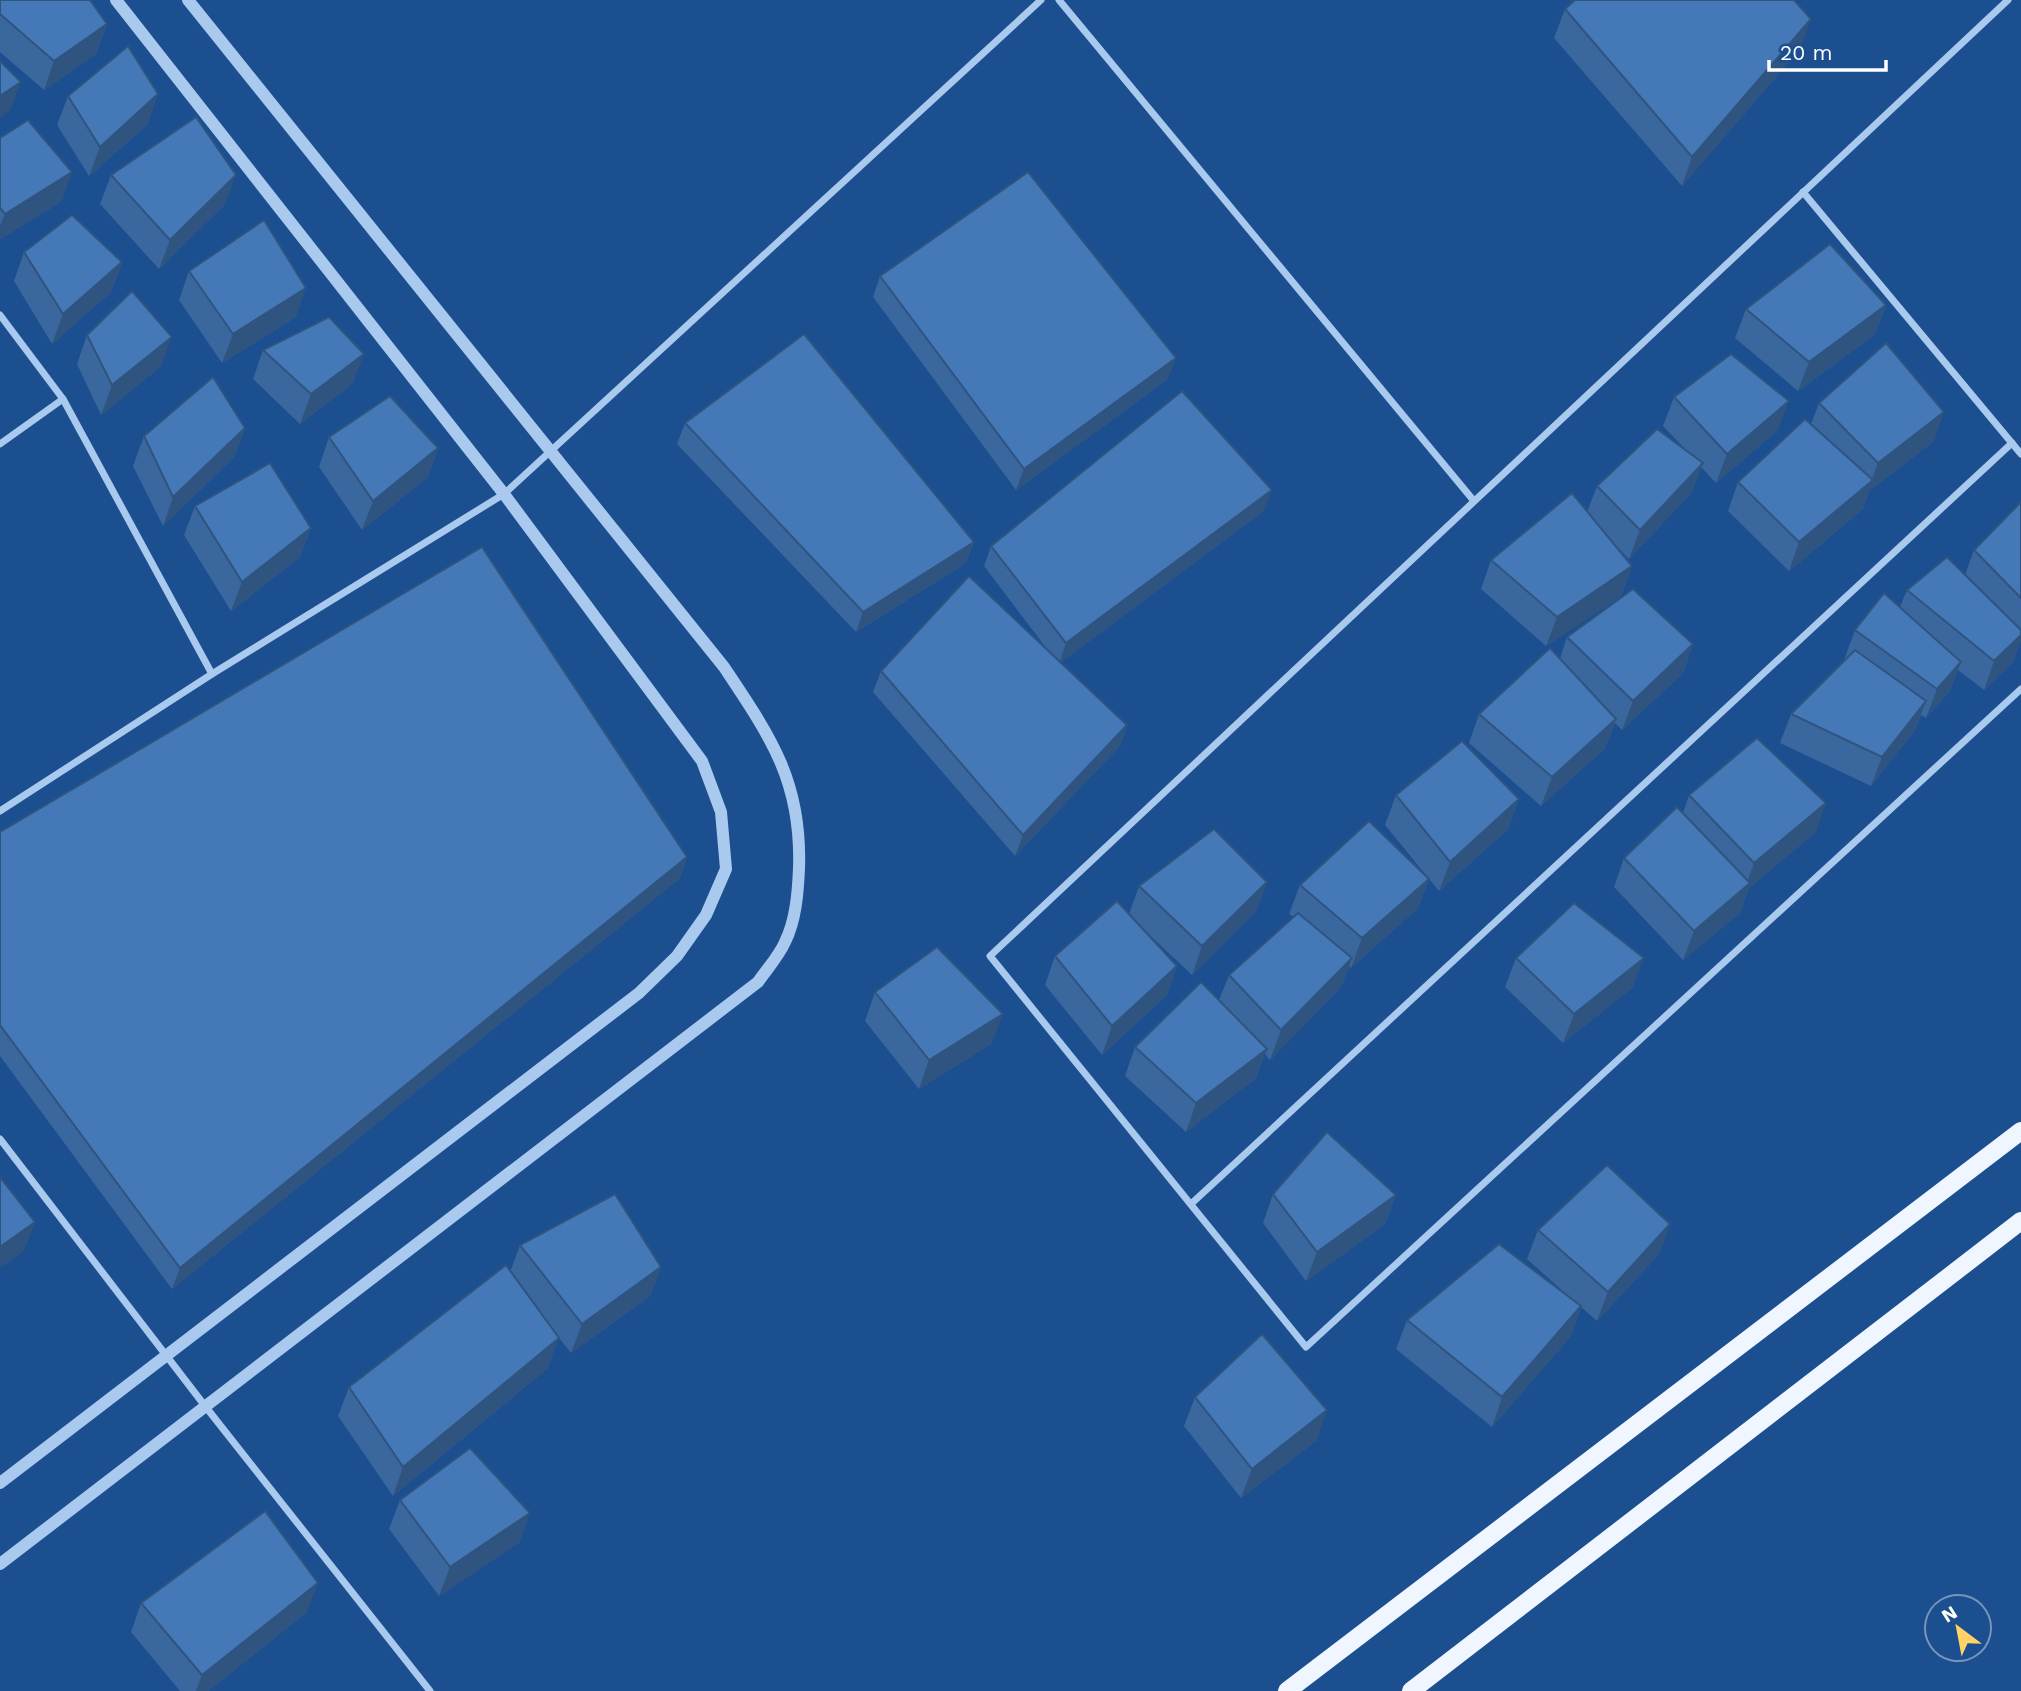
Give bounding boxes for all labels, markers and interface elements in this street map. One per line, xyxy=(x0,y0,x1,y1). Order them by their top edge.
scale bar xyxy=(1769,28,1886,72)
text: 20 m xyxy=(1780,40,1832,65)
north arrow xyxy=(1923,1593,1993,1663)
text: N xyxy=(1937,1601,1961,1627)

